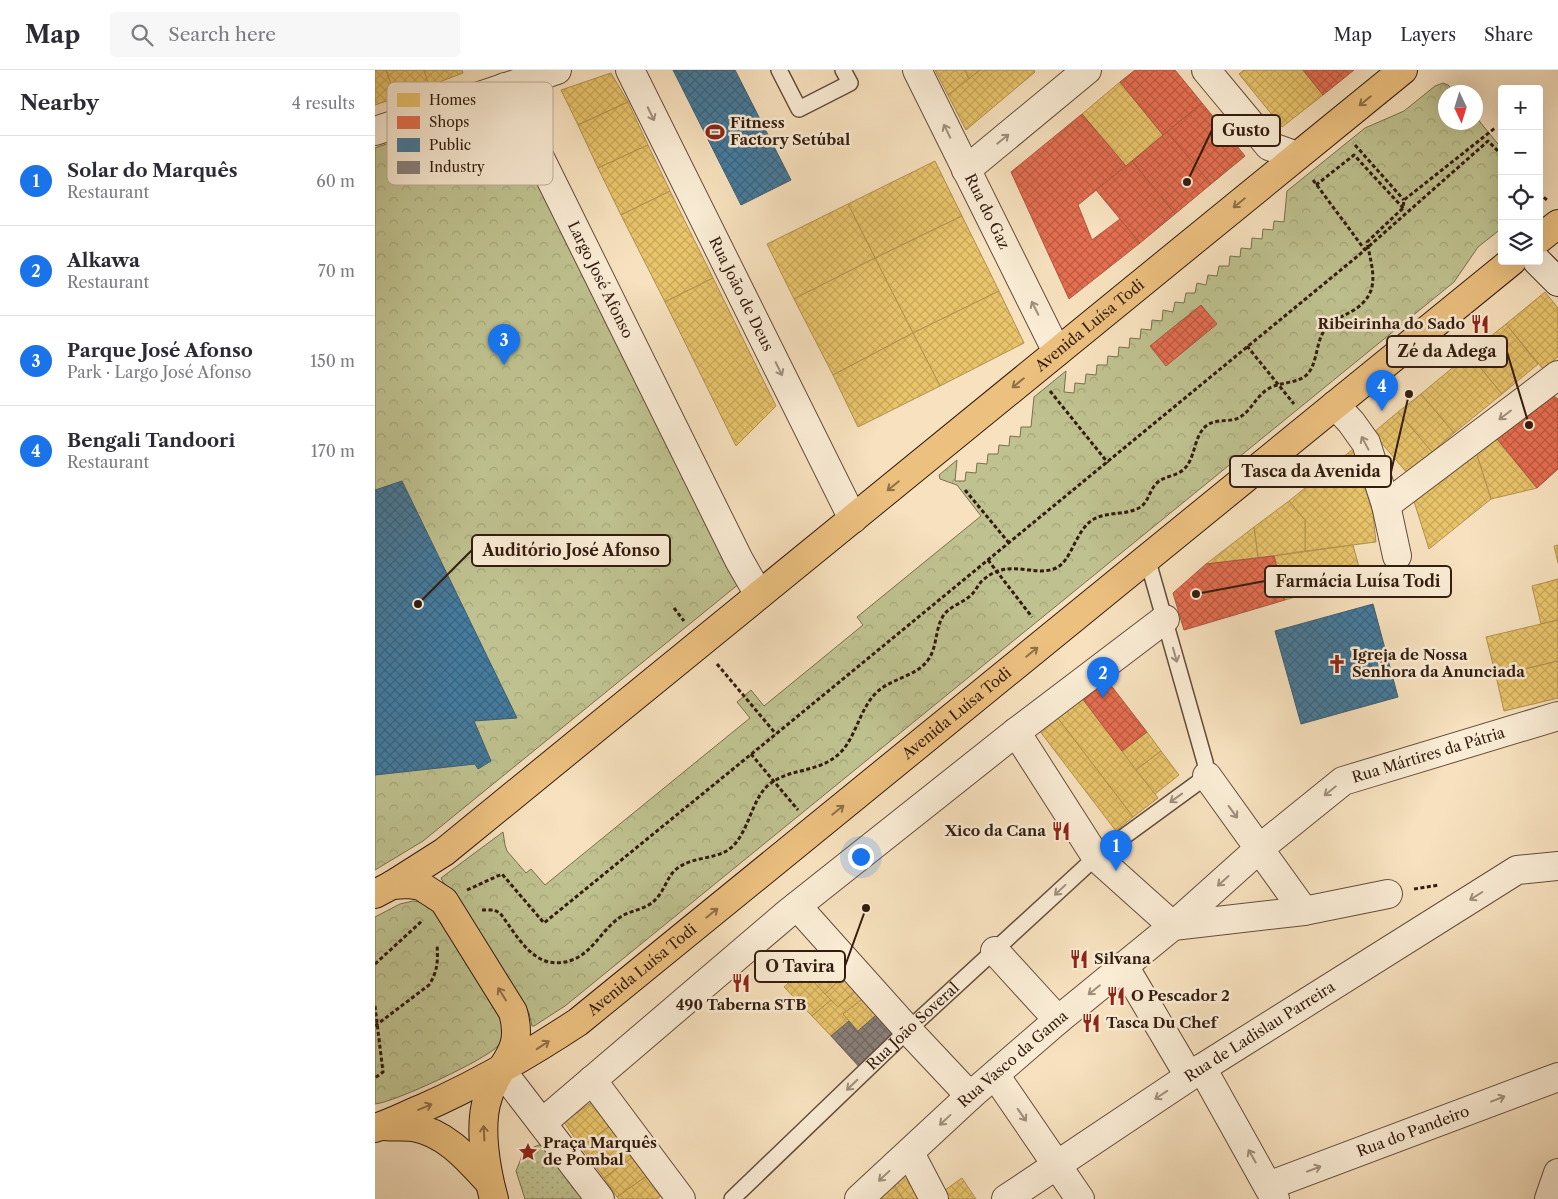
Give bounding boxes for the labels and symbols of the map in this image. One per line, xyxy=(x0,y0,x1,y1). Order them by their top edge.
legend xyxy=(387,82,553,185)
north arrow xyxy=(1438,85,1483,130)
text: Homes xyxy=(429,91,476,109)
one-way arrow xyxy=(1359,95,1372,106)
one-way arrow xyxy=(647,106,657,121)
text: Shops xyxy=(429,113,469,131)
place label: Fitness Factory Setúbal xyxy=(730,113,850,149)
callout: Gusto xyxy=(1212,115,1280,146)
text: Gusto xyxy=(1222,120,1270,140)
sports icon: Fitness Factory Setúbal xyxy=(704,121,726,143)
one-way arrow xyxy=(942,124,952,139)
one-way arrow xyxy=(997,133,1010,144)
text: Public xyxy=(429,136,471,154)
text: Industry xyxy=(429,158,485,176)
street label: Rua do Gaz xyxy=(961,170,1015,253)
one-way arrow xyxy=(1233,198,1246,209)
street label: Largo José Afonso xyxy=(564,218,638,341)
street label: Rua João de Deus xyxy=(705,233,778,354)
street label: Avenida Luísa Todi xyxy=(1030,275,1148,376)
one-way arrow xyxy=(1030,301,1039,316)
restaurant icon: Ribeirinha do Sado xyxy=(1469,313,1491,335)
place label: Ribeirinha do Sado xyxy=(1317,314,1465,333)
pin: 3 xyxy=(488,324,520,365)
callout: Zé da Adega xyxy=(1387,336,1507,367)
text: Zé da Adega xyxy=(1397,341,1497,361)
one-way arrow xyxy=(774,361,784,376)
pin: 4 xyxy=(1366,370,1398,411)
one-way arrow xyxy=(1012,378,1025,389)
one-way arrow xyxy=(1499,410,1512,421)
one-way arrow xyxy=(1360,435,1370,450)
callout: Tasca da Avenida xyxy=(1230,456,1391,487)
text: Tasca da Avenida xyxy=(1241,461,1382,481)
one-way arrow xyxy=(886,481,899,492)
callout: Auditório José Afonso xyxy=(472,535,670,566)
text: Auditório José Afonso xyxy=(481,540,660,560)
callout: Farmácia Luísa Todi xyxy=(1265,566,1451,597)
text: Farmácia Luísa Todi xyxy=(1276,571,1441,591)
place label: Igreja de Nossa Senhora da Anunciada xyxy=(1352,645,1525,681)
one-way arrow xyxy=(1025,647,1038,658)
one-way arrow xyxy=(1171,647,1180,663)
church icon: Igreja de Nossa Senhora da Anunciada xyxy=(1326,653,1348,675)
pin: 2 xyxy=(1087,657,1119,698)
street label: Avenida Luísa Todi xyxy=(897,663,1015,764)
street label: Rua Mártires da Pátria xyxy=(1350,723,1507,787)
one-way arrow xyxy=(1324,786,1337,797)
one-way arrow xyxy=(1169,793,1183,803)
one-way arrow xyxy=(831,805,844,816)
one-way arrow xyxy=(1228,805,1238,819)
restaurant icon: Xico da Cana xyxy=(1050,820,1072,842)
place label: Xico da Cana xyxy=(944,821,1046,840)
pin: 1 xyxy=(1100,830,1132,871)
your location xyxy=(848,844,874,870)
one-way arrow xyxy=(1217,875,1230,887)
one-way arrow xyxy=(1053,884,1066,896)
one-way arrow xyxy=(1469,892,1483,902)
one-way arrow xyxy=(705,907,718,918)
street label: Avenida Luísa Todi xyxy=(582,919,700,1020)
restaurant icon: Silvana xyxy=(1068,948,1090,970)
place label: Silvana xyxy=(1094,949,1151,968)
callout: O Tavira xyxy=(755,951,845,982)
text: O Tavira xyxy=(765,956,836,976)
restaurant icon: 490 Taberna STB xyxy=(730,972,752,994)
street label: Rua de Ladislau Parreira xyxy=(1181,977,1338,1086)
street label: Rua João Soveral xyxy=(862,978,963,1074)
one-way arrow xyxy=(1088,985,1101,996)
restaurant icon: O Pescador 2 xyxy=(1105,985,1127,1007)
place label: O Pescador 2 xyxy=(1131,986,1230,1005)
one-way arrow xyxy=(496,988,506,1002)
place label: 490 Taberna STB xyxy=(676,995,806,1014)
street label: Rua Vasco da Gama xyxy=(954,1006,1071,1111)
restaurant icon: Tasca Du Chef xyxy=(1080,1012,1102,1034)
place label: Tasca Du Chef xyxy=(1106,1013,1220,1032)
one-way arrow xyxy=(535,1040,549,1050)
one-way arrow xyxy=(845,1079,858,1091)
one-way arrow xyxy=(1154,1090,1168,1100)
one-way arrow xyxy=(1490,1094,1506,1103)
one-way arrow xyxy=(417,1101,432,1111)
street label: Rua do Pandeiro xyxy=(1354,1101,1472,1161)
one-way arrow xyxy=(1017,1108,1027,1122)
one-way arrow xyxy=(939,1114,952,1126)
one-way arrow xyxy=(480,1125,489,1141)
place label: Praça Marquês de Pombal xyxy=(543,1133,657,1169)
place icon: Praça Marquês de Pombal xyxy=(517,1141,539,1163)
one-way arrow xyxy=(1247,1149,1257,1164)
one-way arrow xyxy=(1306,1164,1321,1173)
one-way arrow xyxy=(878,1170,891,1182)

